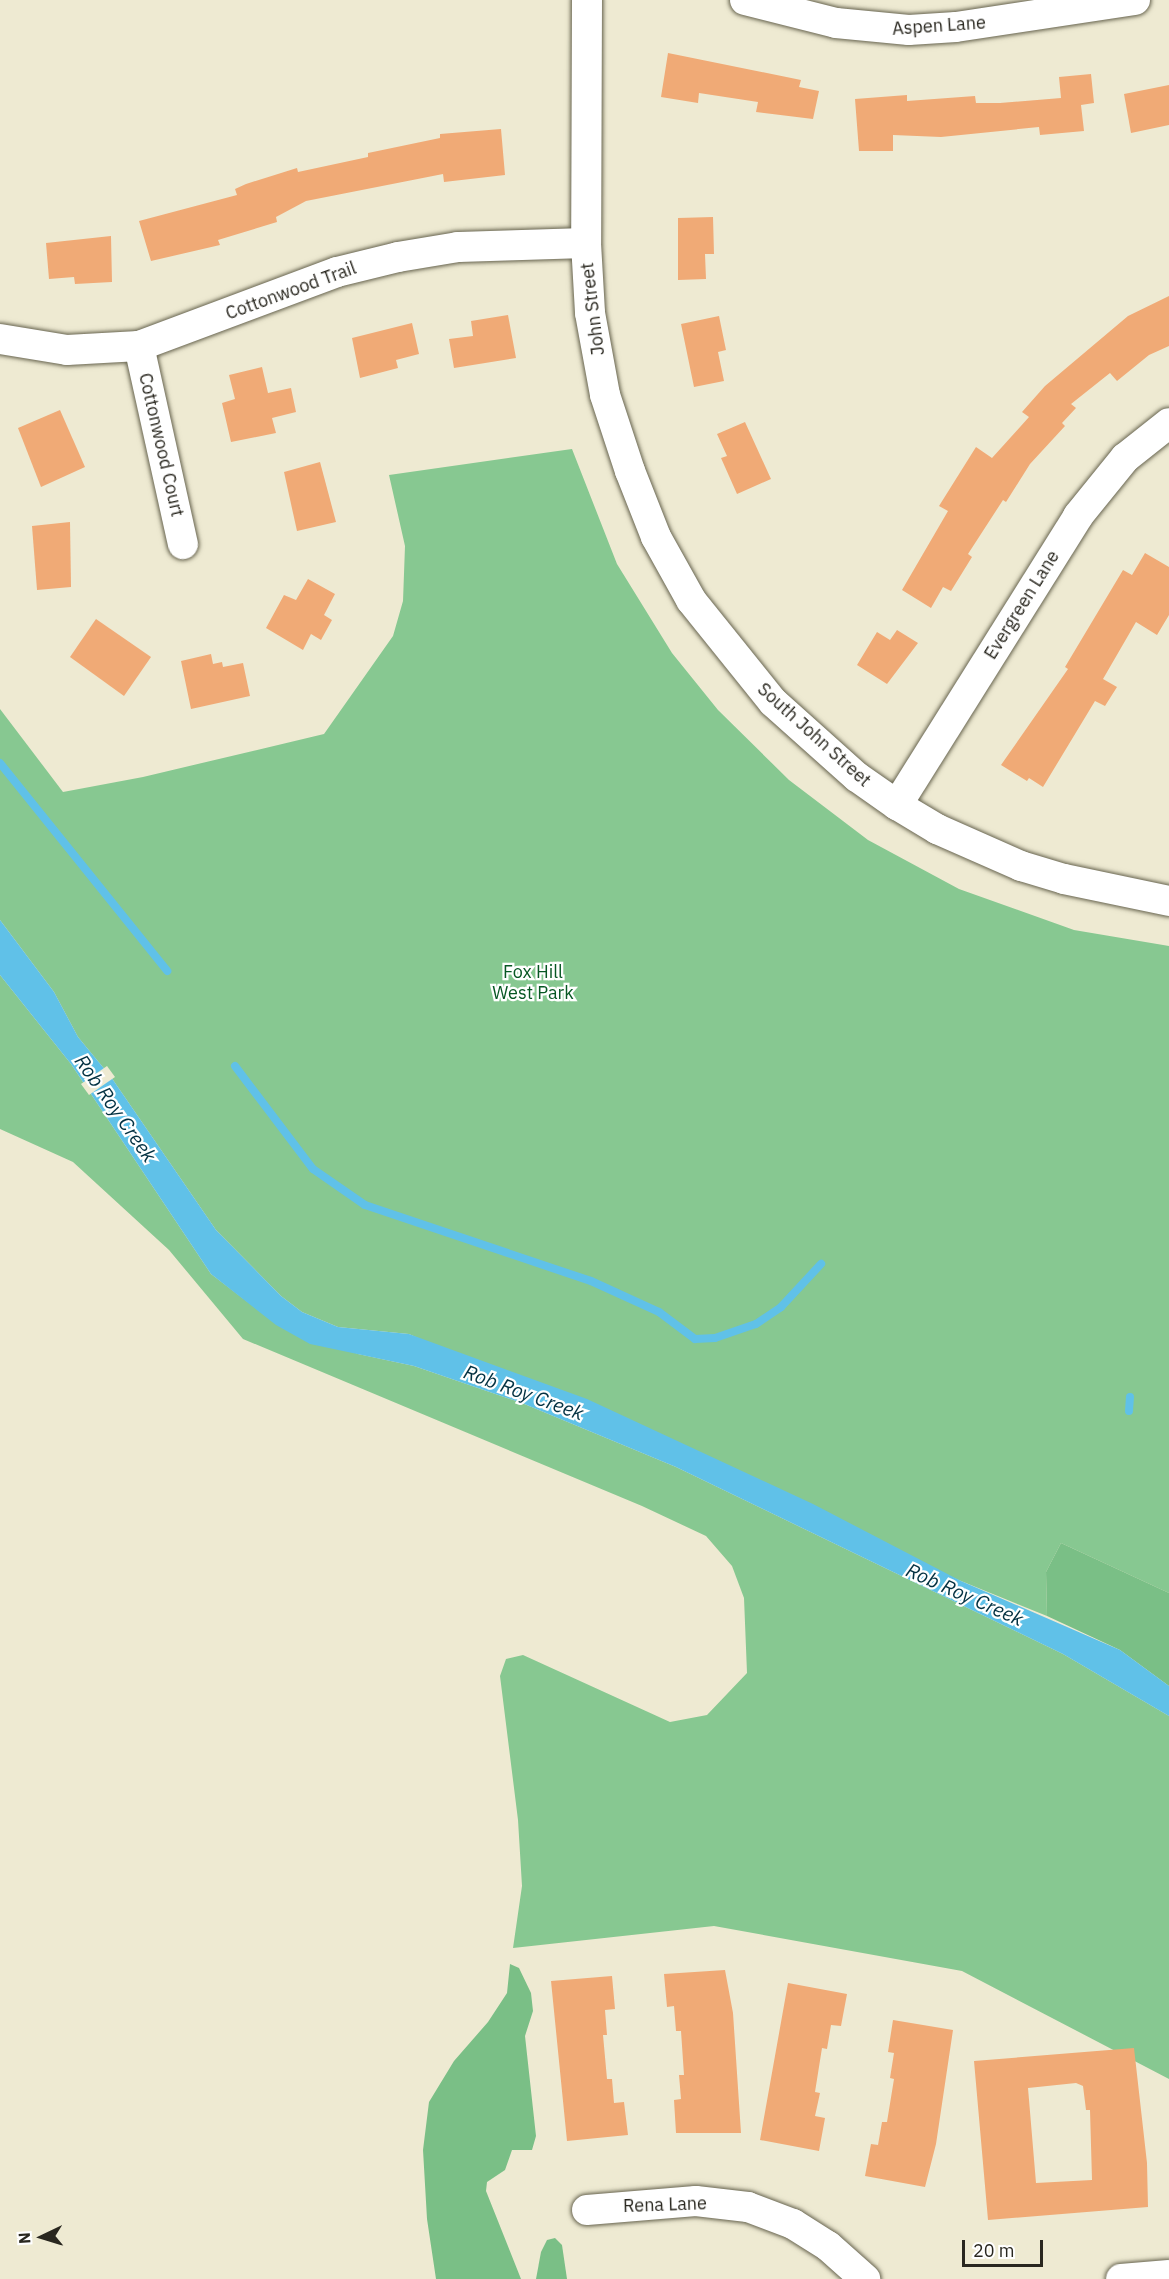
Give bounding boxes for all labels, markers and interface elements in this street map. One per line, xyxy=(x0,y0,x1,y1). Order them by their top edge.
street label: Aspen Lane xyxy=(891,12,987,40)
street label: Cottonwood Trail xyxy=(223,257,359,325)
street label: John Street xyxy=(577,261,609,357)
street label: Cottonwood Court xyxy=(134,371,188,519)
street label: Evergreen Lane xyxy=(980,547,1064,663)
street label: South John Street xyxy=(753,679,875,791)
park label: Fox Hill West Park xyxy=(492,962,574,1004)
water label: Rob Roy Creek xyxy=(70,1050,162,1166)
water label: Rob Roy Creek xyxy=(461,1359,587,1425)
water label: Rob Roy Creek xyxy=(903,1557,1027,1631)
street label: Rena Lane xyxy=(623,2193,707,2217)
north arrow xyxy=(12,2207,72,2267)
scale bar xyxy=(965,2228,1046,2266)
text: N xyxy=(14,2232,34,2245)
text: 20 m xyxy=(973,2239,1015,2262)

